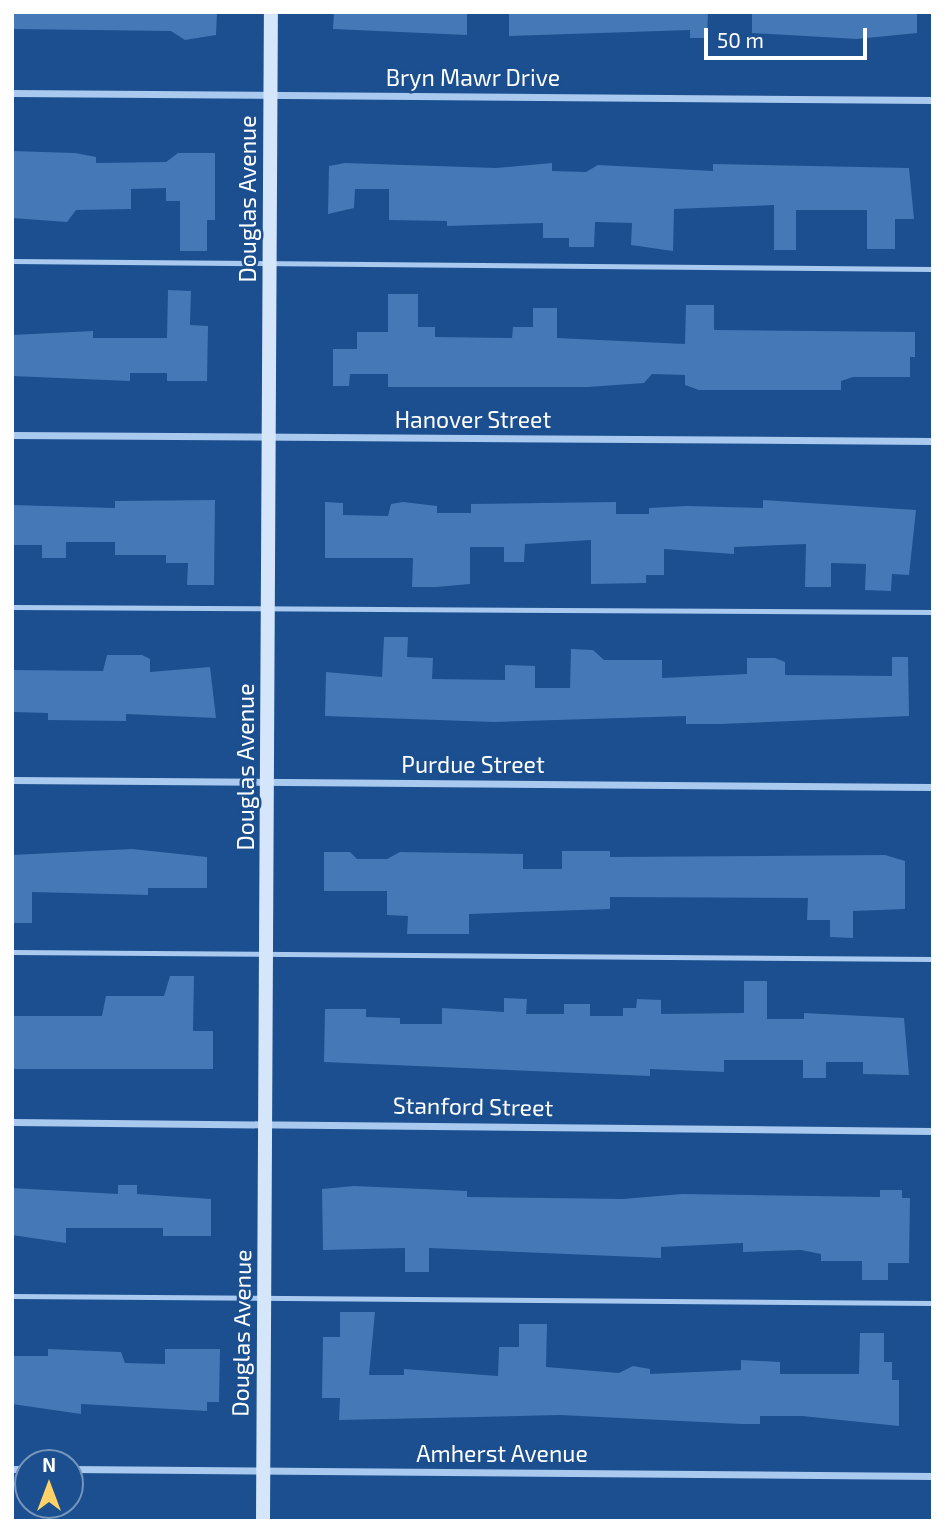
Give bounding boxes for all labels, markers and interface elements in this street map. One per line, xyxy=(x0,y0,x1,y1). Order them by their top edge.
scale bar xyxy=(707,14,870,58)
text: 50 m xyxy=(717,27,764,52)
street label: Bryn Mawr Drive xyxy=(386,63,560,91)
street label: Douglas Avenue xyxy=(233,115,261,283)
street label: Hanover Street xyxy=(395,405,551,433)
street label: Douglas Avenue xyxy=(231,683,259,851)
street label: Purdue Street xyxy=(401,750,545,778)
street label: Stanford Street xyxy=(393,1091,553,1121)
street label: Douglas Avenue xyxy=(226,1249,256,1417)
street label: Amherst Avenue xyxy=(416,1439,588,1467)
north arrow xyxy=(14,1449,84,1519)
text: N xyxy=(42,1453,56,1476)

